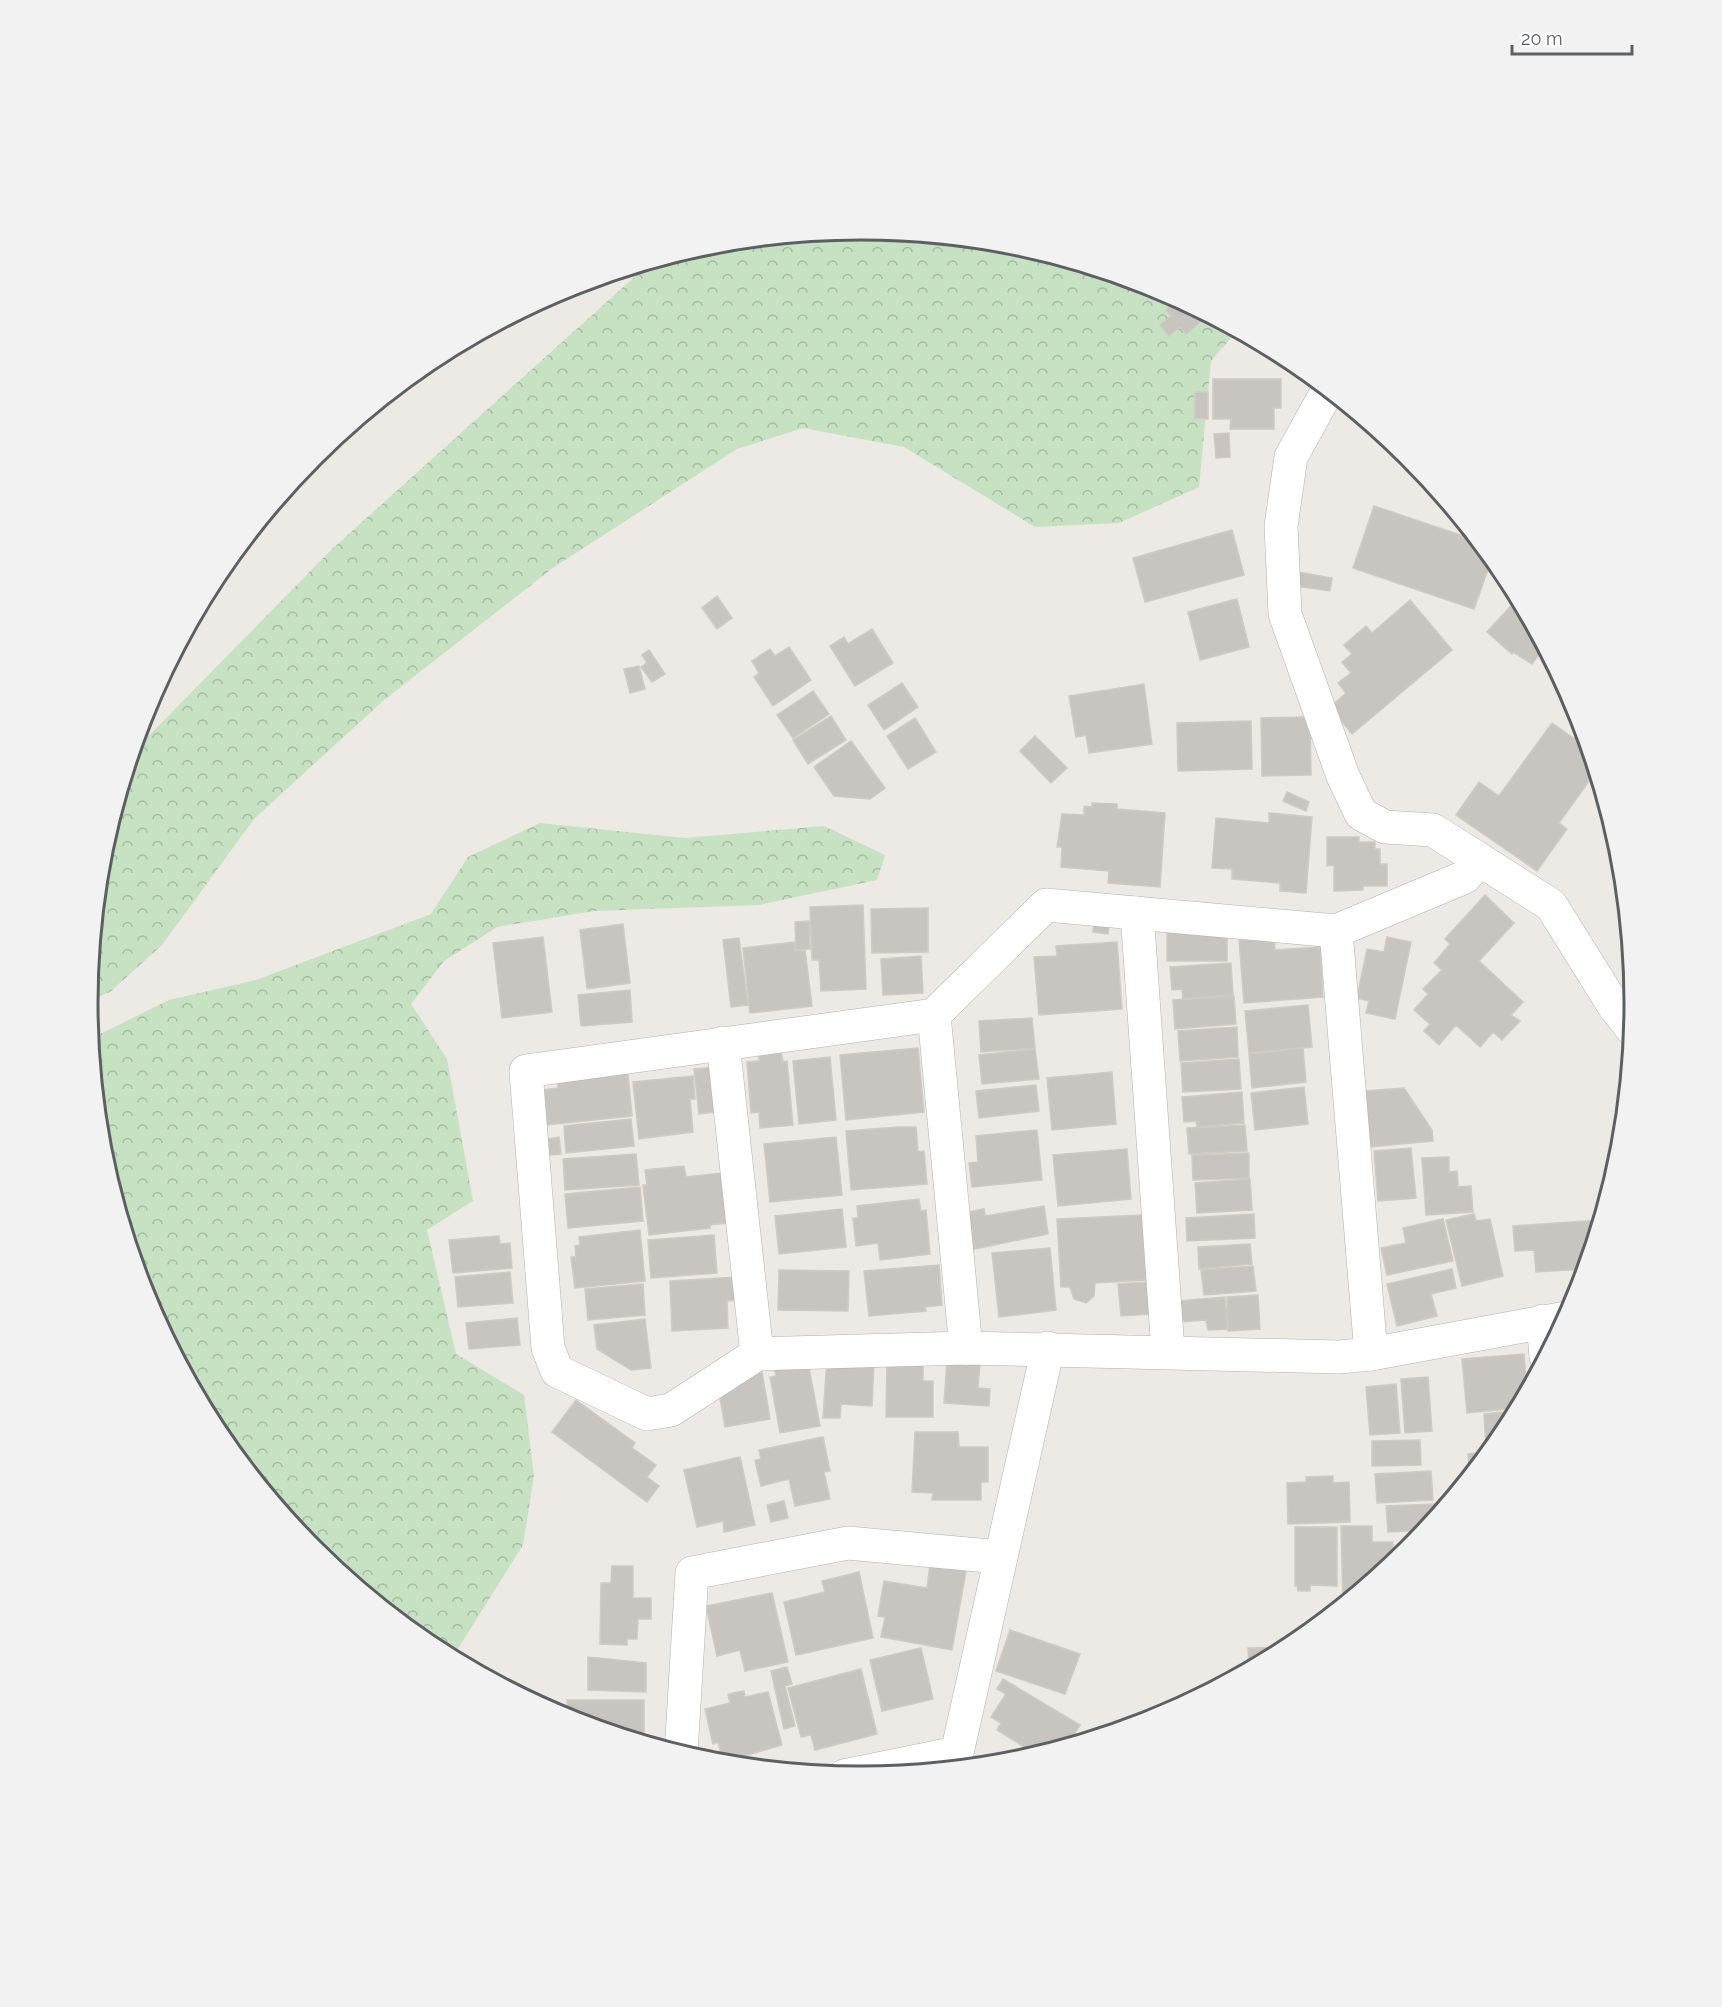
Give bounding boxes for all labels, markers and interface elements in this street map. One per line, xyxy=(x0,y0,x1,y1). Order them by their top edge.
scale bar xyxy=(1512,18,1632,56)
text: 20 m xyxy=(1521,28,1563,49)

